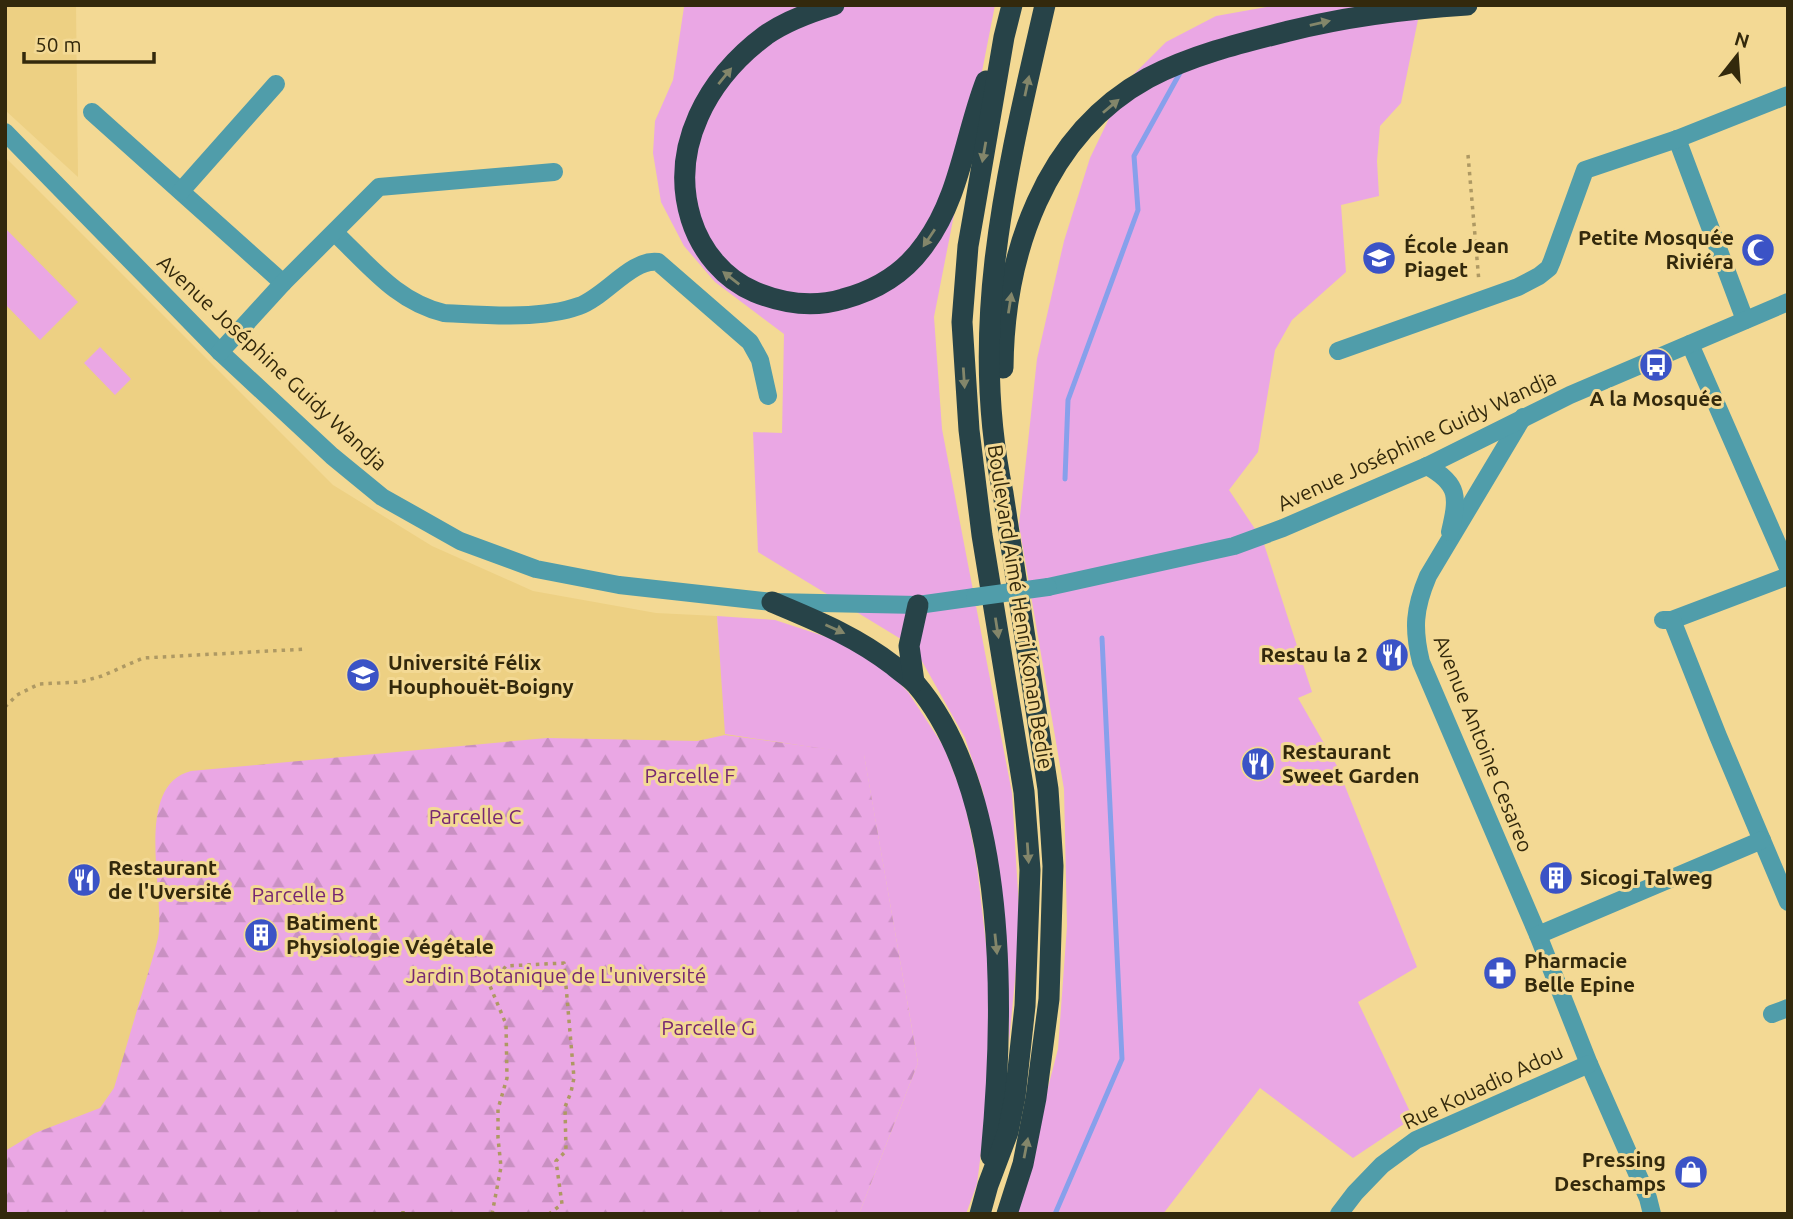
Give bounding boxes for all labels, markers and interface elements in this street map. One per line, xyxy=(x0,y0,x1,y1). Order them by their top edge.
one-way arrow xyxy=(1309,18,1331,29)
scale bar xyxy=(24,21,154,65)
north arrow xyxy=(1702,21,1772,91)
text: N xyxy=(1732,27,1752,52)
text: 50 m xyxy=(35,32,82,56)
one-way arrow xyxy=(717,67,732,84)
one-way arrow xyxy=(1021,75,1032,97)
one-way arrow xyxy=(1101,98,1119,113)
one-way arrow xyxy=(978,141,989,163)
place label: Petite Mosquée Riviéra xyxy=(1578,225,1734,273)
one-way arrow xyxy=(923,228,936,248)
mosque icon: Petite Mosquée Riviéra xyxy=(1739,231,1777,269)
place label: École Jean Piaget xyxy=(1404,233,1509,281)
school or university icon: École Jean Piaget xyxy=(1360,239,1398,277)
street label: Avenue Joséphine Guidy Wandja xyxy=(153,250,392,475)
one-way arrow xyxy=(722,271,740,285)
one-way arrow xyxy=(1005,291,1016,313)
bus stop icon: A la Mosquée xyxy=(1637,346,1675,384)
street label: Avenue Joséphine Guidy Wandja xyxy=(1273,365,1560,515)
one-way arrow xyxy=(959,368,970,390)
place label: A la Mosquée xyxy=(1589,386,1723,410)
street label: Boulevard Aimé Henri Konan Bedie xyxy=(983,443,1059,771)
one-way arrow xyxy=(992,617,1003,639)
one-way arrow xyxy=(825,623,845,635)
street label: Avenue Antoine Cesareo xyxy=(1429,632,1538,855)
restaurant icon: Restau la 2 xyxy=(1373,636,1411,674)
place label: Restau la 2 xyxy=(1260,642,1368,666)
place label: Université Félix Houphouët-Boigny xyxy=(388,650,574,698)
school or university icon: Université Félix Houphouët-Boigny xyxy=(344,656,382,694)
place label: Restaurant Sweet Garden xyxy=(1282,739,1420,787)
restaurant icon: Restaurant Sweet Garden xyxy=(1239,745,1277,783)
park label: Parcelle F xyxy=(645,763,735,787)
park label: Parcelle C xyxy=(429,804,521,828)
one-way arrow xyxy=(1023,842,1034,864)
place label: Restaurant de l'Uversité xyxy=(108,855,232,903)
building icon: Sicogi Talweg xyxy=(1537,859,1575,897)
restaurant icon: Restaurant de l'Uversité xyxy=(65,861,103,899)
place label: Sicogi Talweg xyxy=(1580,865,1713,889)
park label: Parcelle B xyxy=(251,882,345,906)
place label: Batiment Physiologie Végétale xyxy=(286,910,494,958)
building icon: Batiment Physiologie Végétale xyxy=(242,916,280,954)
one-way arrow xyxy=(991,933,1002,955)
place label: Pharmacie Belle Epine xyxy=(1524,948,1635,996)
pharmacy icon: Pharmacie Belle Epine xyxy=(1481,954,1519,992)
park label: Jardin Botanique de L'université xyxy=(406,963,706,987)
park label: Parcelle G xyxy=(661,1015,755,1039)
street label: Rue Kouadio Adou xyxy=(1399,1039,1566,1134)
one-way arrow xyxy=(1021,1137,1032,1159)
place label: Pressing Deschamps xyxy=(1554,1147,1666,1195)
shop icon: Pressing Deschamps xyxy=(1672,1153,1710,1191)

